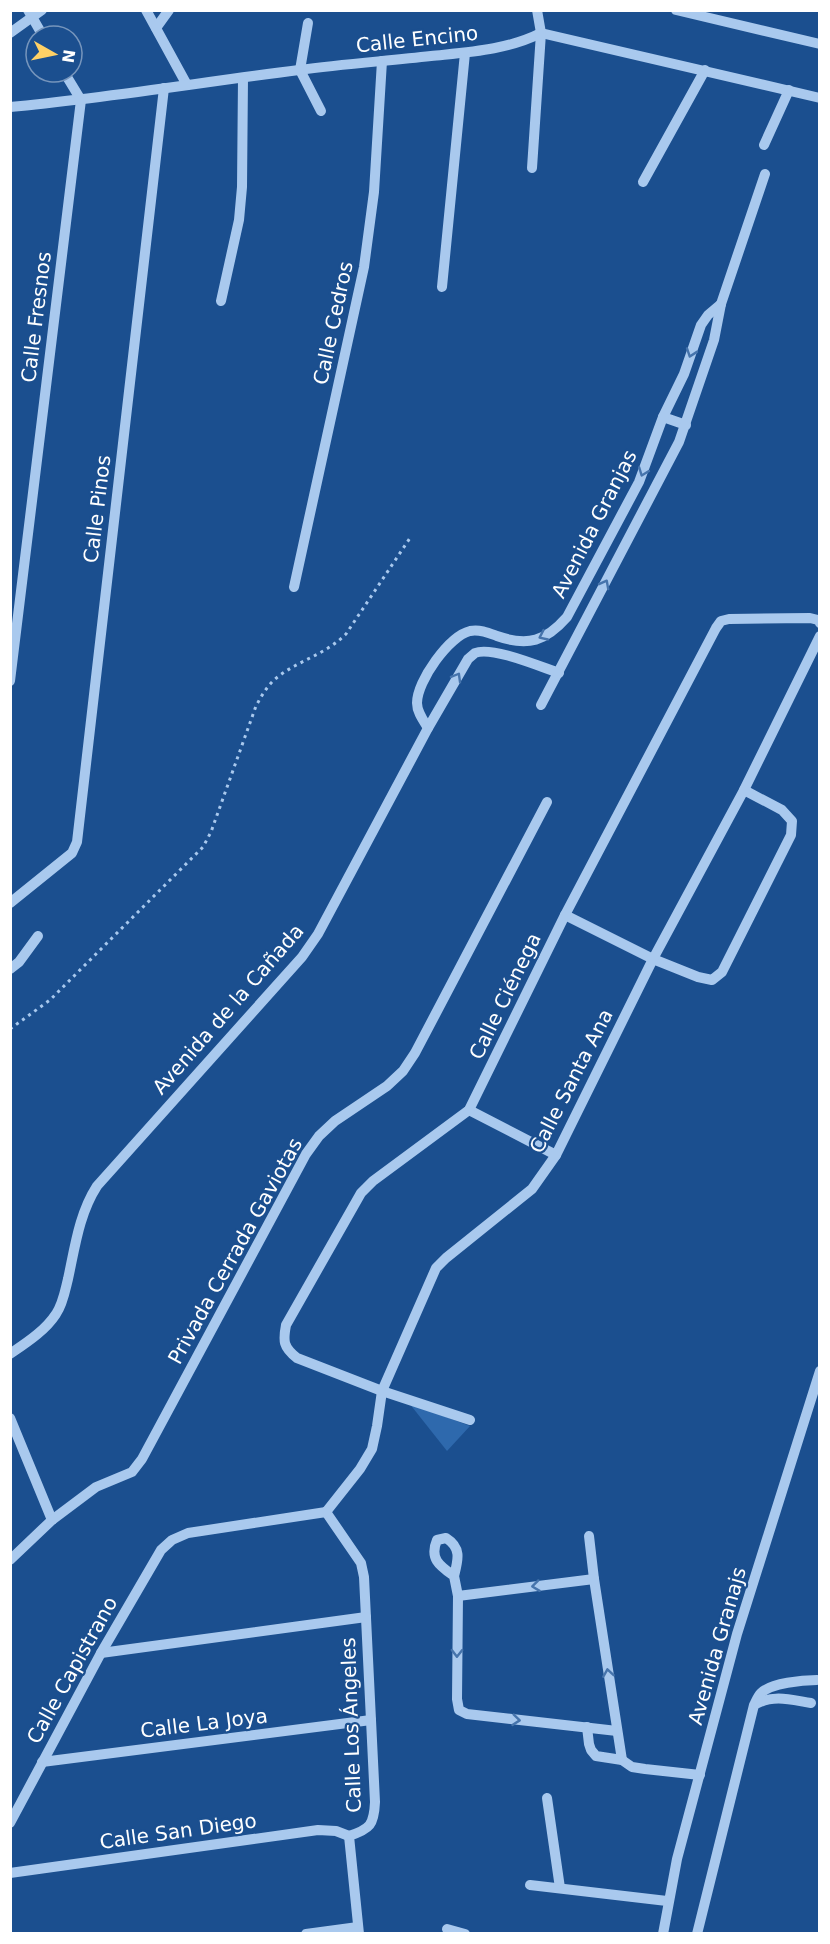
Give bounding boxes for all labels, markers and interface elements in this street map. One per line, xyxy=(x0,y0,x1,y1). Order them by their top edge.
street label: Calle Encino xyxy=(355,21,479,57)
north arrow xyxy=(24,24,84,84)
text: N xyxy=(58,48,79,64)
street label: Calle Fresnos xyxy=(16,250,56,384)
street label: Calle Cedros xyxy=(308,259,358,387)
one-way arrow xyxy=(686,347,699,358)
street label: Avenida Granjas xyxy=(546,446,642,602)
street label: Calle Pinos xyxy=(78,454,116,564)
one-way arrow xyxy=(638,466,651,477)
one-way arrow xyxy=(598,579,609,590)
one-way arrow xyxy=(539,629,550,641)
one-way arrow xyxy=(450,673,462,683)
street label: Avenida de la Cañada xyxy=(147,919,309,1099)
street label: Calle Ciénega xyxy=(464,929,546,1063)
street label: Calle Santa Ana xyxy=(524,1005,618,1157)
street label: Privada Cerrada Gaviotas xyxy=(163,1134,307,1368)
street label: Avenida Granajs xyxy=(683,1564,751,1728)
one-way arrow xyxy=(531,1580,540,1592)
street label: Calle Capistrano xyxy=(22,1592,122,1748)
street label: Calle Los Ángeles xyxy=(336,1637,366,1813)
one-way arrow xyxy=(451,1648,463,1657)
one-way arrow xyxy=(603,1669,615,1678)
street label: Calle La Joya xyxy=(139,1703,269,1743)
one-way arrow xyxy=(511,1713,520,1725)
street label: Calle San Diego xyxy=(98,1808,258,1854)

